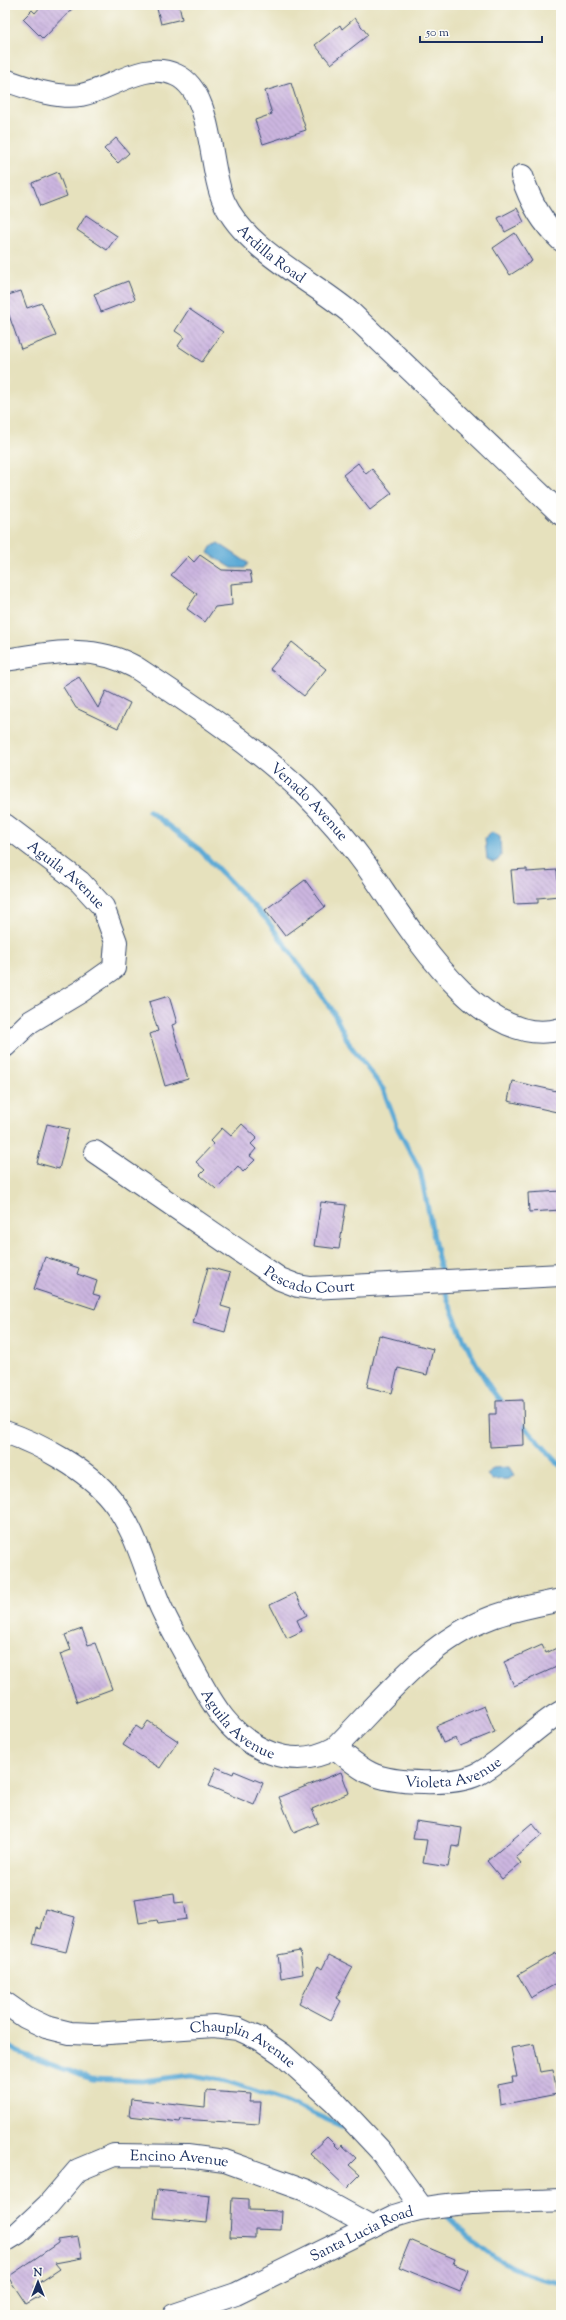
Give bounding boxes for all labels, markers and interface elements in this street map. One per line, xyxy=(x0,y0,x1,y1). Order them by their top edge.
scale bar xyxy=(420,18,542,44)
text: 50 m xyxy=(425,24,449,42)
street label: Ardilla Road xyxy=(231,221,309,289)
street label: Venado Avenue xyxy=(265,758,352,846)
street label: Aguila Avenue xyxy=(22,836,109,914)
street label: Pescado Court xyxy=(259,1262,355,1300)
street label: Aguila Avenue xyxy=(195,1686,278,1766)
street label: Violeta Avenue xyxy=(404,1753,507,1794)
street label: Chauplin Avenue xyxy=(189,2017,300,2074)
street label: Encino Avenue xyxy=(130,2146,232,2174)
street label: Santa Lucia Road xyxy=(307,2202,416,2268)
north arrow xyxy=(18,2262,58,2302)
text: N xyxy=(33,2265,43,2281)

